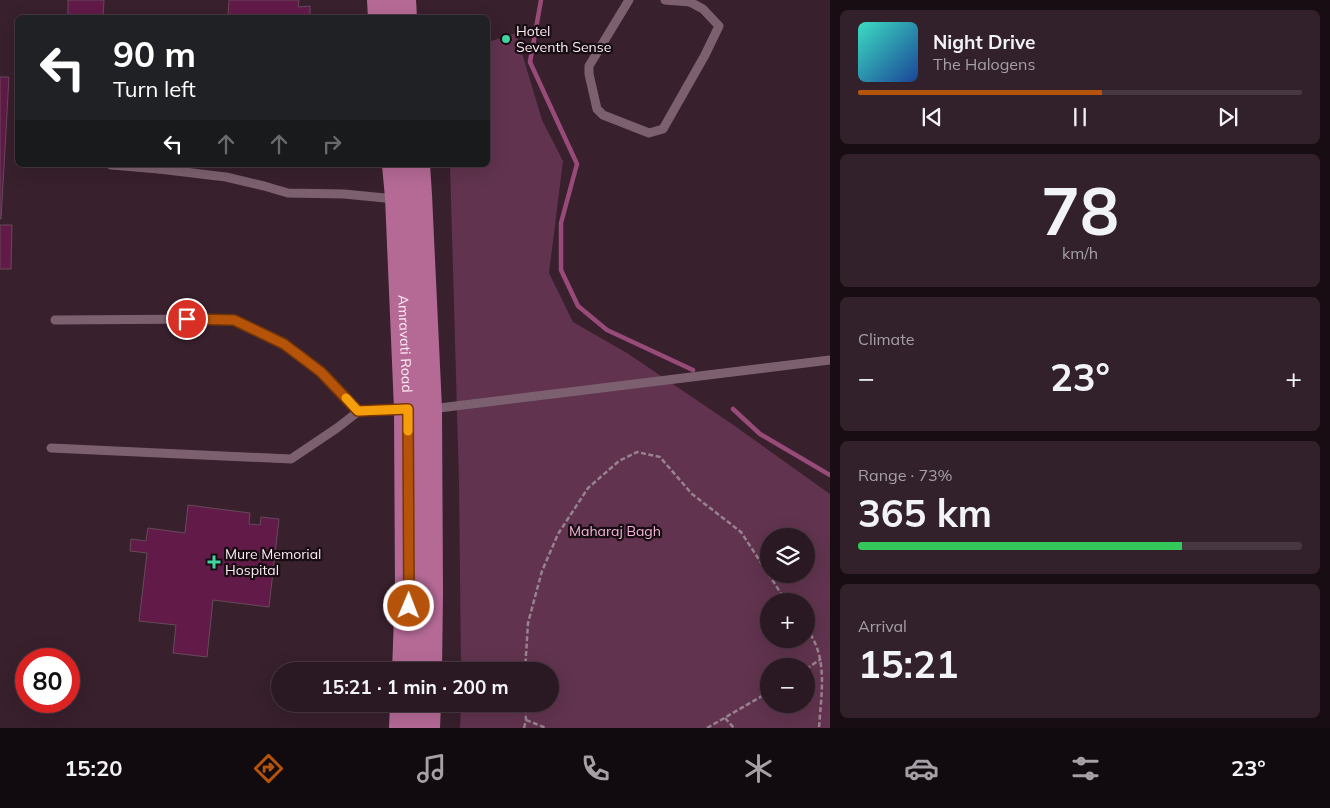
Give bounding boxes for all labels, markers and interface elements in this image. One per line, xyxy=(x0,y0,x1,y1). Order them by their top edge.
place label: Hotel Seventh Sense xyxy=(516,22,611,56)
text: Night Drive xyxy=(933,30,1035,54)
text: 90 m xyxy=(113,32,196,76)
marker: Hotel Seventh Sense xyxy=(500,33,512,45)
icon: left xyxy=(30,35,95,100)
text: The Halogens xyxy=(933,54,1035,74)
text: Turn left xyxy=(113,75,196,103)
icon: previous xyxy=(918,103,946,131)
icon: pause xyxy=(1066,103,1094,131)
icon: next xyxy=(1214,103,1242,131)
icon: left xyxy=(159,130,187,158)
icon: ahead xyxy=(212,130,240,158)
icon: ahead xyxy=(265,130,293,158)
icon: right xyxy=(318,130,346,158)
text: 78 xyxy=(1041,170,1119,251)
text: km/h xyxy=(1062,243,1098,263)
street label: Amravati Road xyxy=(394,294,416,393)
pin xyxy=(166,298,208,340)
icon: arrive xyxy=(173,305,201,333)
text: Climate xyxy=(858,329,914,349)
text: 23° xyxy=(1050,353,1110,401)
text: − xyxy=(858,360,875,395)
text: + xyxy=(1285,360,1302,395)
text: Range · 73% xyxy=(858,465,953,485)
text: 365 km xyxy=(858,489,992,537)
park label: Maharaj Bagh xyxy=(569,522,661,540)
map controls xyxy=(760,528,815,713)
button: layers xyxy=(760,528,815,583)
place label: Mure Memorial Hospital xyxy=(225,545,321,579)
marker: Mure Memorial Hospital xyxy=(207,555,221,569)
position arrow xyxy=(382,579,434,631)
button: + xyxy=(760,593,815,648)
text: Arrival xyxy=(858,616,907,636)
text: 15:21 xyxy=(858,640,959,688)
speed limit sign: 80 xyxy=(15,648,80,713)
button: − xyxy=(760,658,815,713)
text: 15:21 · 1 min · 200 m xyxy=(321,675,509,699)
icon: directions xyxy=(251,751,286,786)
icon: music xyxy=(414,751,449,786)
icon: phone xyxy=(578,751,613,786)
icon: climate xyxy=(741,751,776,786)
icon: car xyxy=(904,751,939,786)
icon: filters xyxy=(1068,751,1103,786)
text: 15:20 xyxy=(64,754,122,782)
text: 23° xyxy=(1231,754,1266,782)

